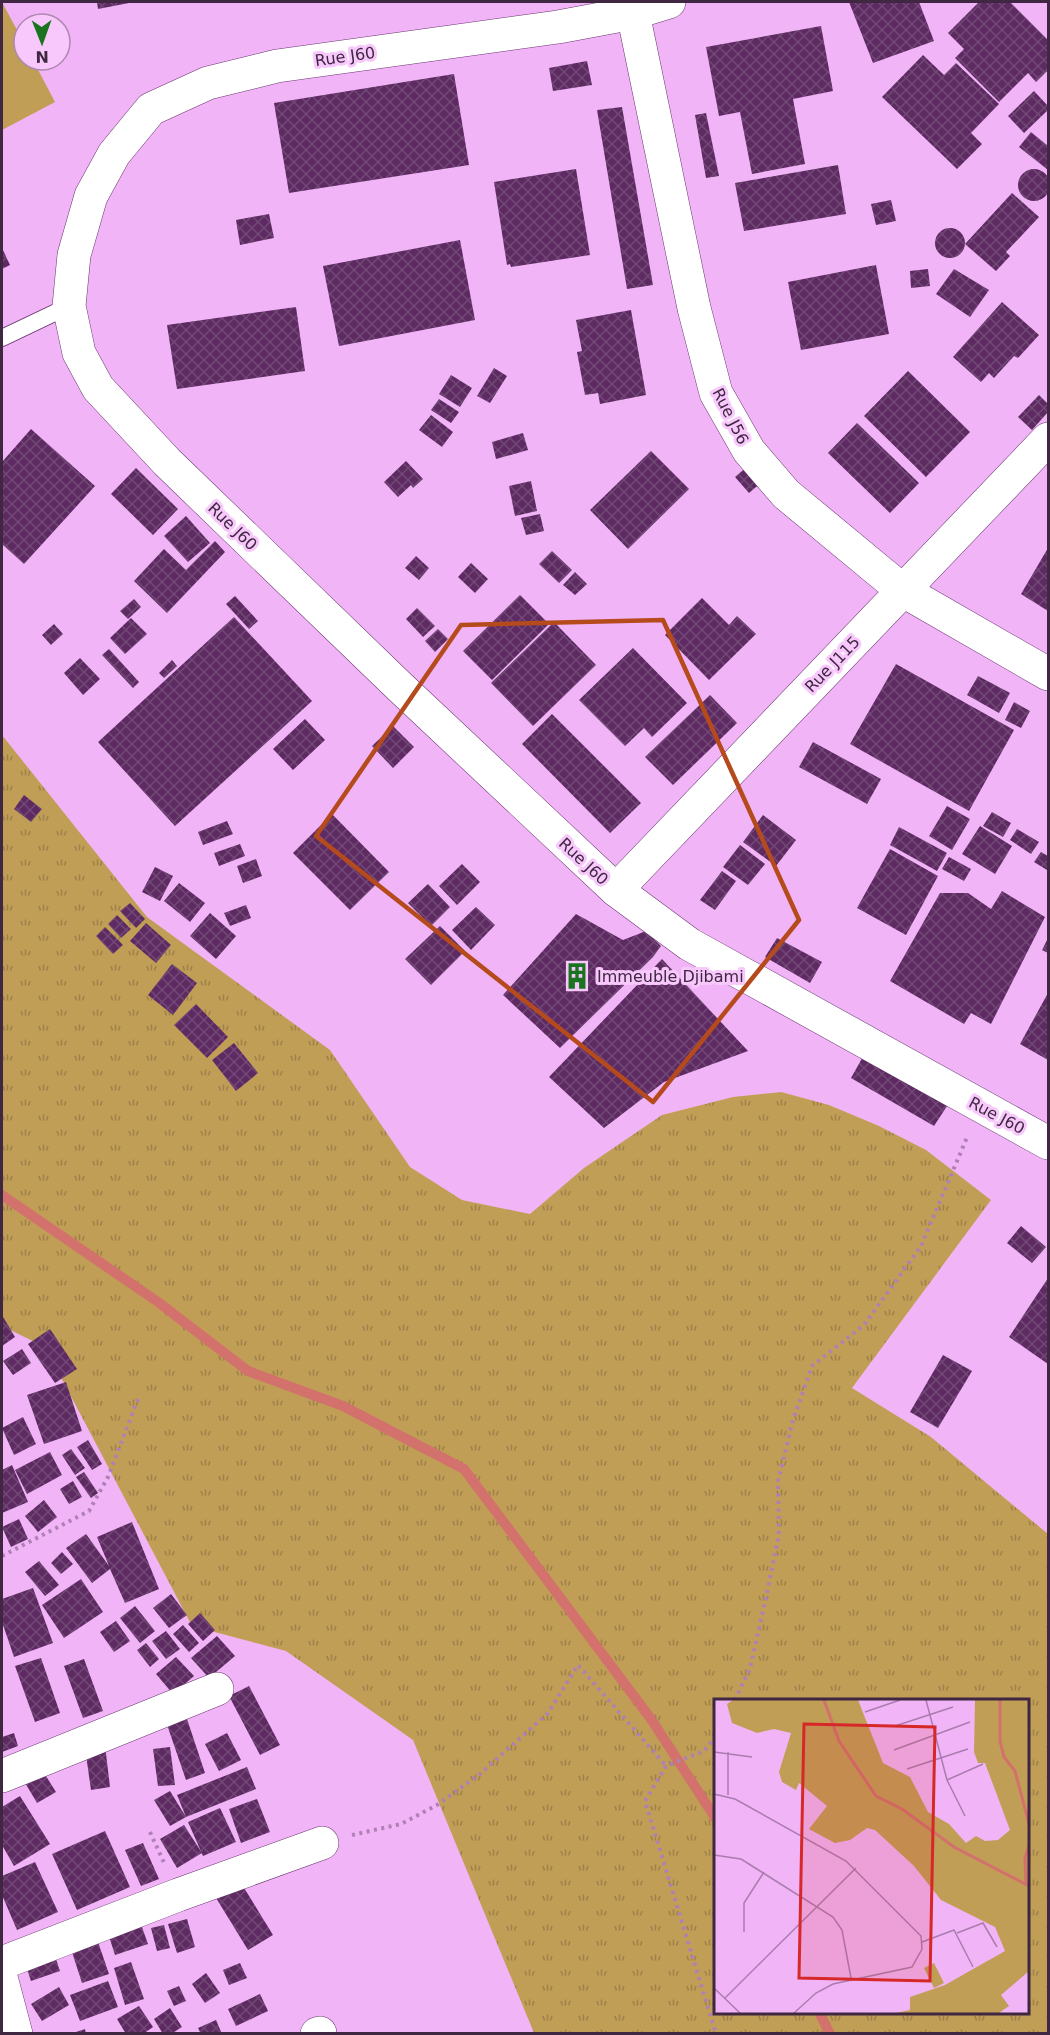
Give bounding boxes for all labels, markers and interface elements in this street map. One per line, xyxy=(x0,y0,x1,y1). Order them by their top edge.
north arrow xyxy=(12,12,72,72)
street label: Rue J60 xyxy=(314,43,376,70)
text: N xyxy=(35,47,49,66)
street label: Rue J56 xyxy=(708,385,753,448)
street label: Rue J60 xyxy=(204,498,261,554)
street label: Rue J115 xyxy=(801,632,864,696)
street label: Rue J60 xyxy=(555,834,612,889)
building icon: Immeuble Djibami xyxy=(562,961,592,991)
place label: Immeuble Djibami xyxy=(597,967,744,986)
street label: Rue J60 xyxy=(966,1093,1028,1138)
inset map xyxy=(714,1699,1029,2014)

